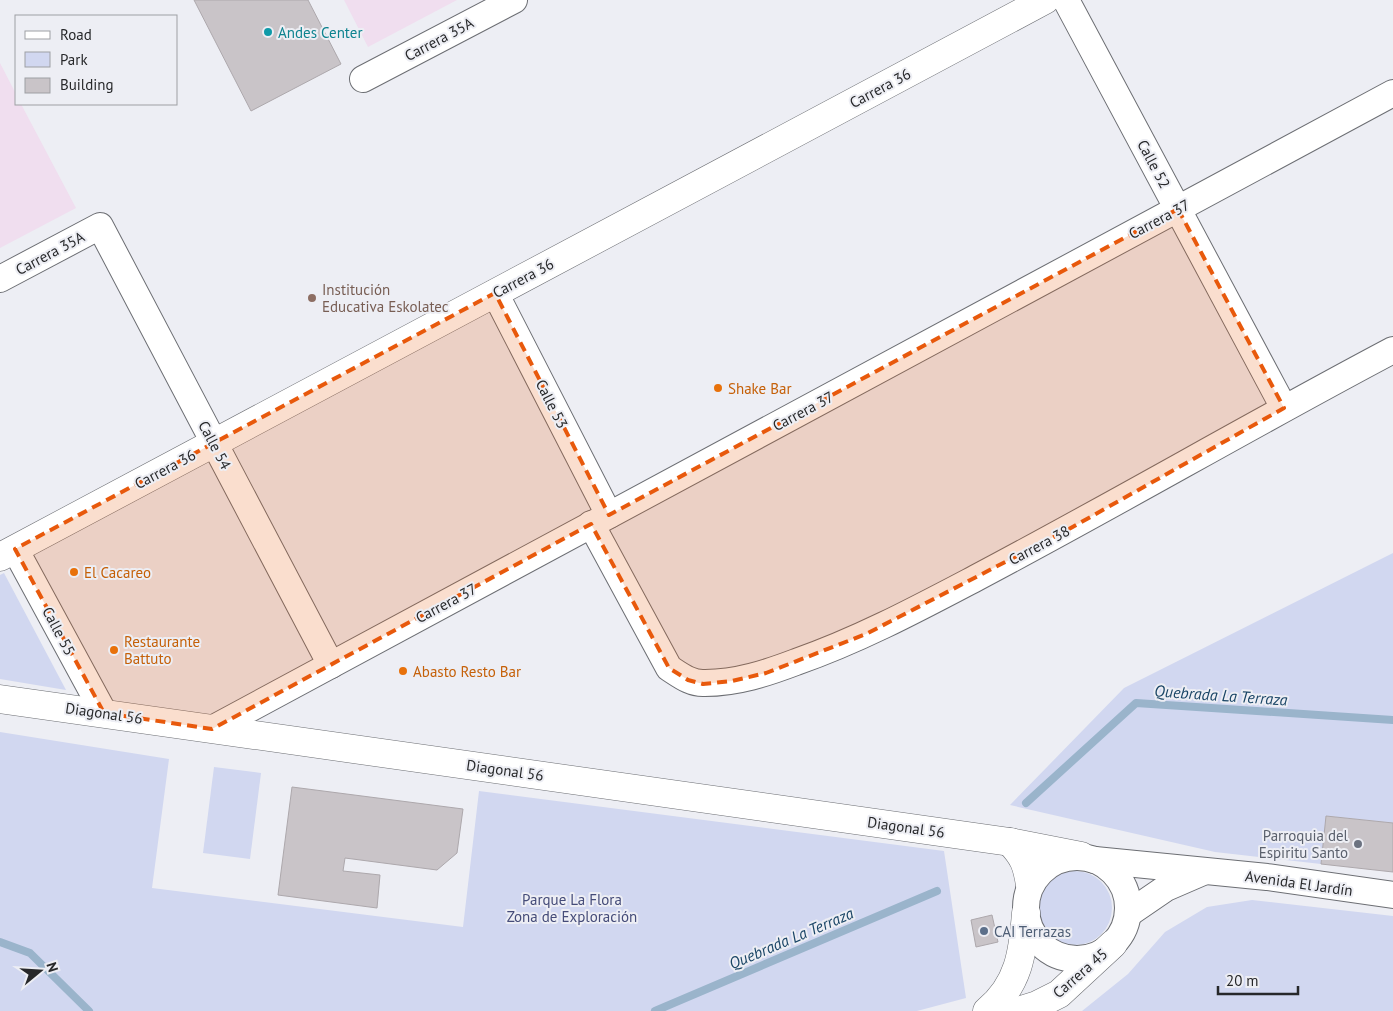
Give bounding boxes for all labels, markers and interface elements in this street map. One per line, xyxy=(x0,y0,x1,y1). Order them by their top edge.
street label: Carrera 35A xyxy=(401,13,477,65)
legend xyxy=(15,15,178,105)
place label: Andes Center xyxy=(278,23,363,42)
text: Road xyxy=(60,25,92,44)
marker: Andes Center xyxy=(262,26,274,38)
text: Park xyxy=(60,50,88,69)
street label: Carrera 36 xyxy=(846,64,914,112)
text: Building xyxy=(60,75,114,94)
street label: Calle 52 xyxy=(1133,136,1175,192)
street label: Carrera 37 xyxy=(1125,195,1193,243)
street label: Carrera 35A xyxy=(12,227,88,279)
street label: Carrera 36 xyxy=(489,254,557,302)
place label: Institución Educativa Eskolatec xyxy=(322,280,449,316)
marker: Institución Educativa Eskolatec xyxy=(306,292,318,304)
street label: Calle 53 xyxy=(532,376,572,432)
place label: Shake Bar xyxy=(728,379,792,398)
marker: Shake Bar xyxy=(712,382,724,394)
street label: Carrera 37 xyxy=(769,387,837,435)
street label: Calle 54 xyxy=(194,417,236,473)
street label: Carrera 36 xyxy=(131,445,199,493)
street label: Carrera 38 xyxy=(1005,521,1073,569)
place label: El Cacareo xyxy=(84,563,151,582)
marker: El Cacareo xyxy=(68,566,80,578)
street label: Carrera 37 xyxy=(412,579,480,627)
street label: Calle 55 xyxy=(38,603,80,659)
place label: Restaurante Battuto xyxy=(124,632,200,668)
marker: Restaurante Battuto xyxy=(108,644,120,656)
place label: Abasto Resto Bar xyxy=(413,662,521,681)
marker: Abasto Resto Bar xyxy=(397,665,409,677)
water label: Quebrada La Terraza xyxy=(1154,680,1288,710)
street label: Diagonal 56 xyxy=(64,698,144,728)
street label: Diagonal 56 xyxy=(465,755,545,785)
street label: Diagonal 56 xyxy=(866,812,946,842)
place label: Parroquia del Espiritu Santo xyxy=(1259,826,1349,862)
marker: Parroquia del Espiritu Santo xyxy=(1352,838,1364,850)
street label: Avenida El Jardín xyxy=(1244,866,1354,900)
park label: Parque La Flora Zona de Exploración xyxy=(507,890,637,926)
water label: Quebrada La Terraza xyxy=(726,903,856,973)
place label: CAI Terrazas xyxy=(994,922,1071,941)
marker: CAI Terrazas xyxy=(978,925,990,937)
street label: Carrera 45 xyxy=(1049,944,1111,1002)
north arrow xyxy=(15,946,65,996)
text: N xyxy=(42,960,62,974)
scale bar xyxy=(1218,964,1298,996)
text: 20 m xyxy=(1226,971,1259,990)

